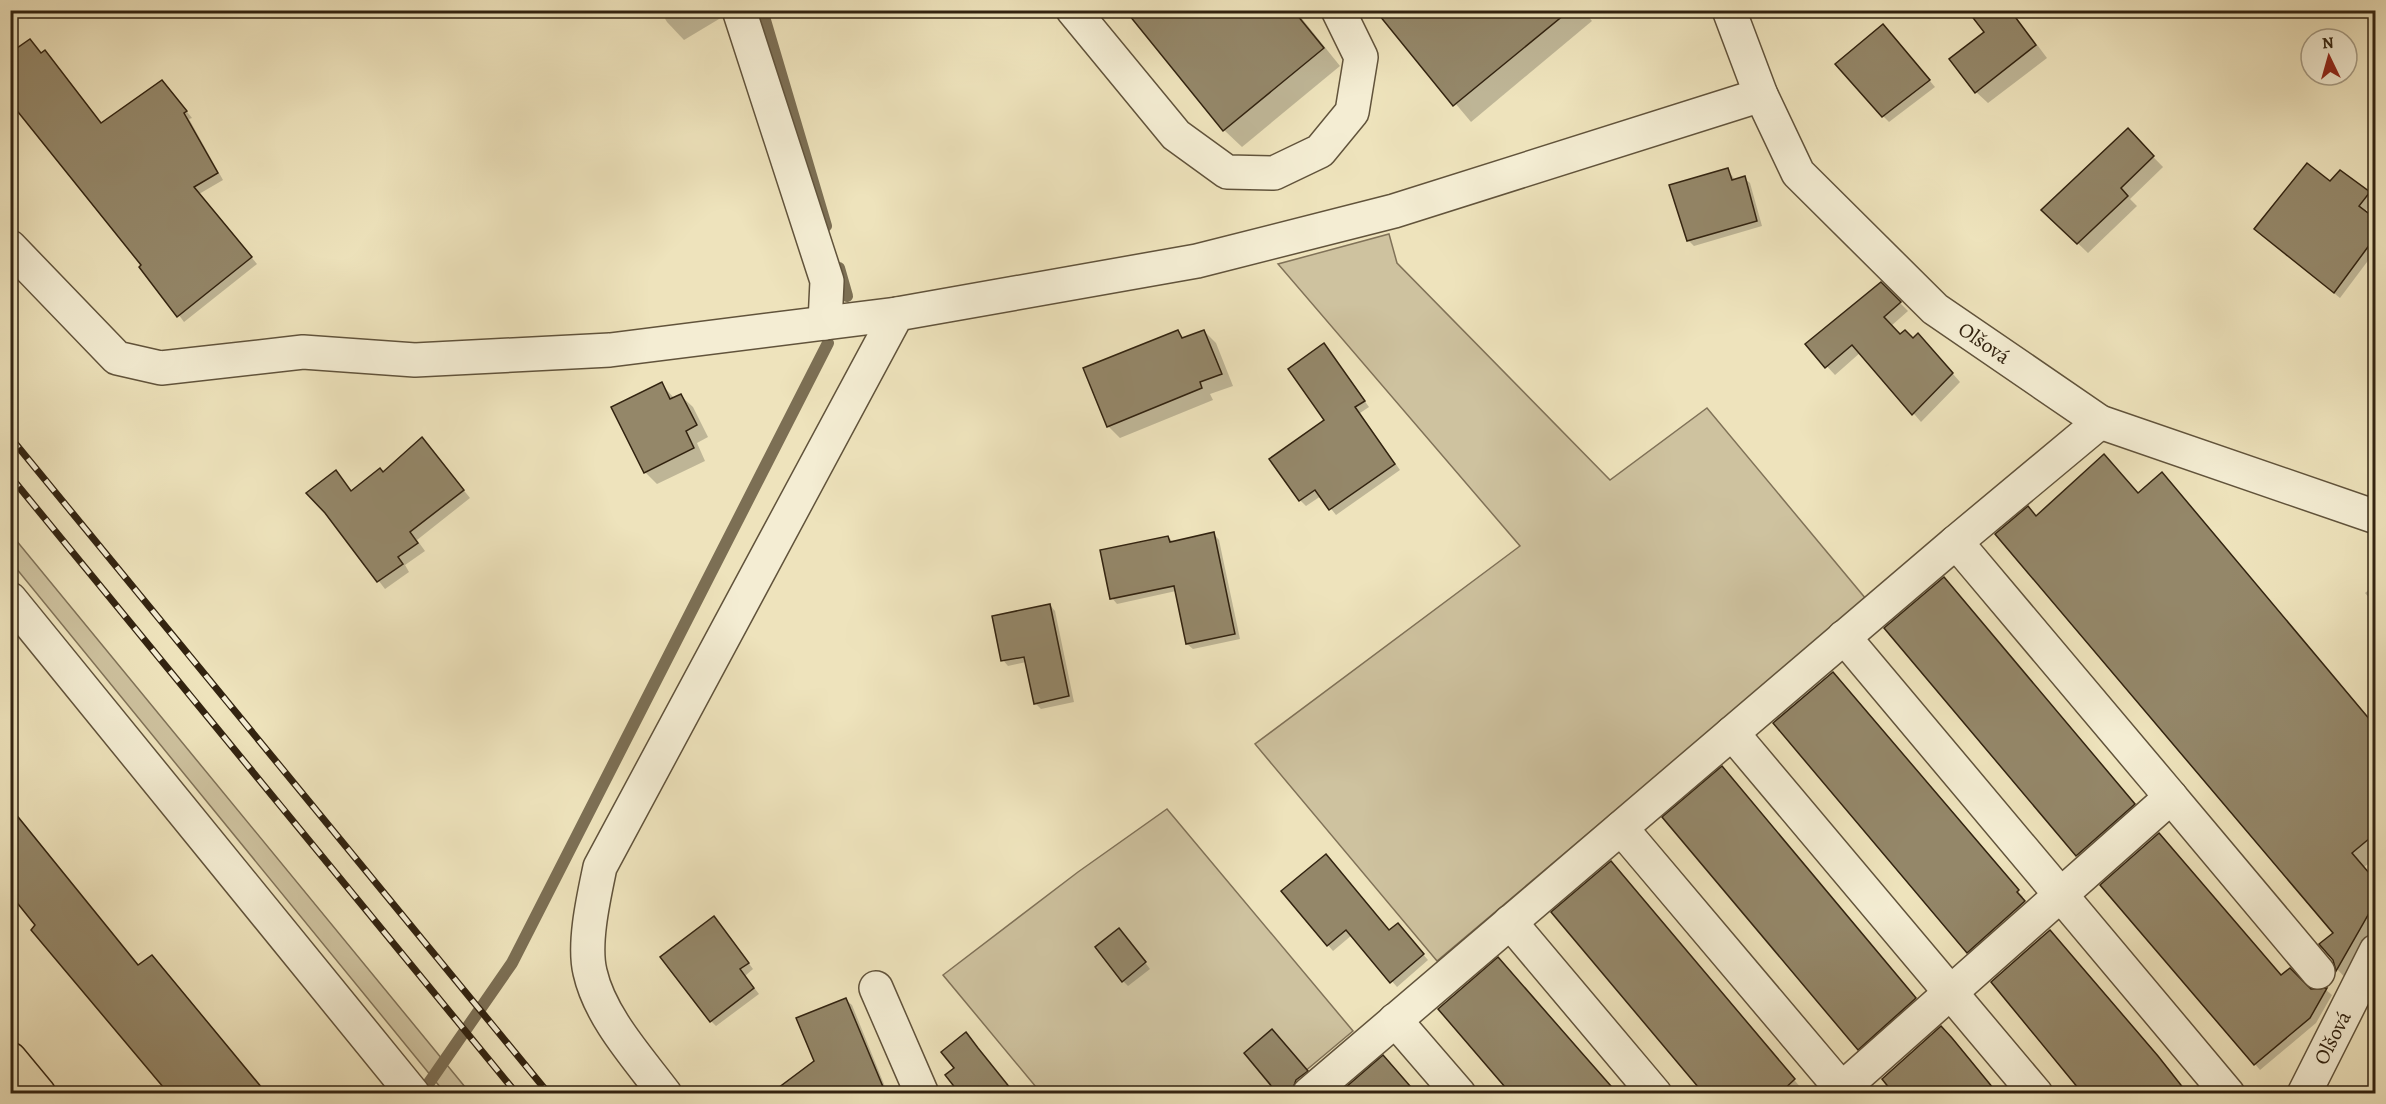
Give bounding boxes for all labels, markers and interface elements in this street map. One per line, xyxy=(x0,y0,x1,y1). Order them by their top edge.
north arrow xyxy=(2299,27,2359,87)
text: N xyxy=(2321,32,2335,55)
street label: Olšová xyxy=(1953,315,2016,371)
street label: Olšová xyxy=(2307,1006,2358,1070)

